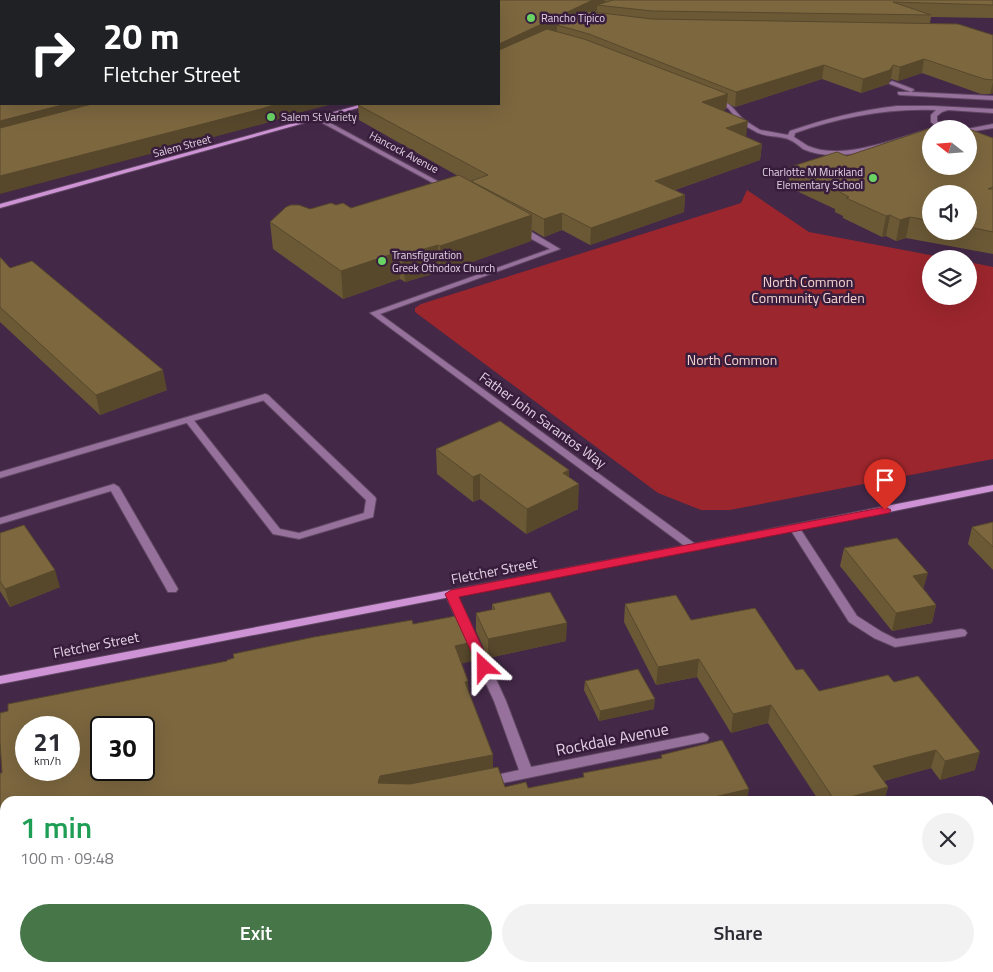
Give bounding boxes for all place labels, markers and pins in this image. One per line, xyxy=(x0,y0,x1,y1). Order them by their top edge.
place label: Rancho Tipico xyxy=(541,10,605,26)
marker: Rancho Tipico xyxy=(525,12,537,24)
place label: Salem St Variety xyxy=(281,109,358,125)
marker: Salem St Variety xyxy=(265,111,277,123)
place label: Charlotte M Murkland Elementary School xyxy=(762,164,863,193)
marker: Charlotte M Murkland Elementary School xyxy=(867,172,879,184)
place label: Transfiguration Greek Othodox Church xyxy=(392,247,495,276)
marker: Transfiguration Greek Othodox Church xyxy=(376,255,388,267)
pin xyxy=(864,459,906,510)

